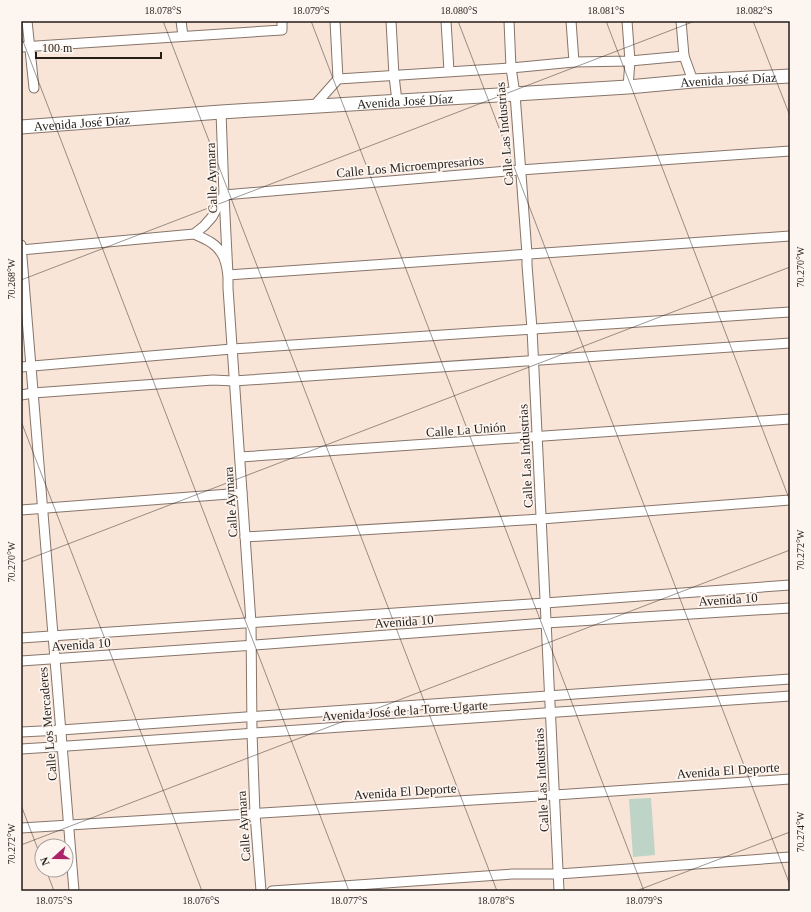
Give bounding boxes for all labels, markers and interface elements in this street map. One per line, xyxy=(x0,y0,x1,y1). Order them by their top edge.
text: 18.078°S xyxy=(144,5,182,16)
text: 18.079°S xyxy=(292,5,330,16)
text: 18.080°S xyxy=(440,5,478,16)
text: 18.081°S xyxy=(587,5,625,16)
text: 18.082°S xyxy=(735,5,773,16)
scale bar xyxy=(36,34,161,60)
text: 100 m xyxy=(42,41,73,55)
street label: Avenida José Díaz xyxy=(680,70,777,90)
street label: Calle Las Industrias xyxy=(492,82,517,186)
street label: Avenida José Díaz xyxy=(356,91,454,112)
street label: Avenida José Díaz xyxy=(33,112,131,134)
street label: Calle Aymara xyxy=(203,142,220,214)
street label: Calle Los Microempresarios xyxy=(336,153,484,180)
text: 70.270°W xyxy=(795,246,806,287)
text: 70.268°W xyxy=(6,258,17,299)
street label: Calle Las Industrias xyxy=(515,404,536,508)
street label: Calle La Unión xyxy=(426,419,507,440)
street label: Calle Aymara xyxy=(221,466,240,538)
text: 70.272°W xyxy=(795,529,806,570)
text: 70.270°W xyxy=(6,541,17,582)
street label: Avenida 10 xyxy=(698,590,758,609)
street label: Avenida 10 xyxy=(374,612,434,631)
street label: Avenida 10 xyxy=(51,635,111,654)
street label: Calle Los Mercaderes xyxy=(35,666,60,781)
street label: Avenida José de la Torre Ugarte xyxy=(321,697,489,724)
street label: Calle Las Industrias xyxy=(531,728,552,832)
street label: Avenida El Deporte xyxy=(676,759,780,782)
street label: Avenida El Deporte xyxy=(353,780,457,803)
street label: Calle Aymara xyxy=(234,790,253,862)
text: 70.274°W xyxy=(795,811,806,852)
text: 70.272°W xyxy=(6,823,17,864)
north arrow xyxy=(34,838,74,878)
text: N xyxy=(38,856,52,867)
text: 18.075°S xyxy=(35,895,73,906)
text: 18.076°S xyxy=(182,895,220,906)
text: 18.077°S xyxy=(330,895,368,906)
text: 18.078°S xyxy=(477,895,515,906)
text: 18.079°S xyxy=(625,895,663,906)

